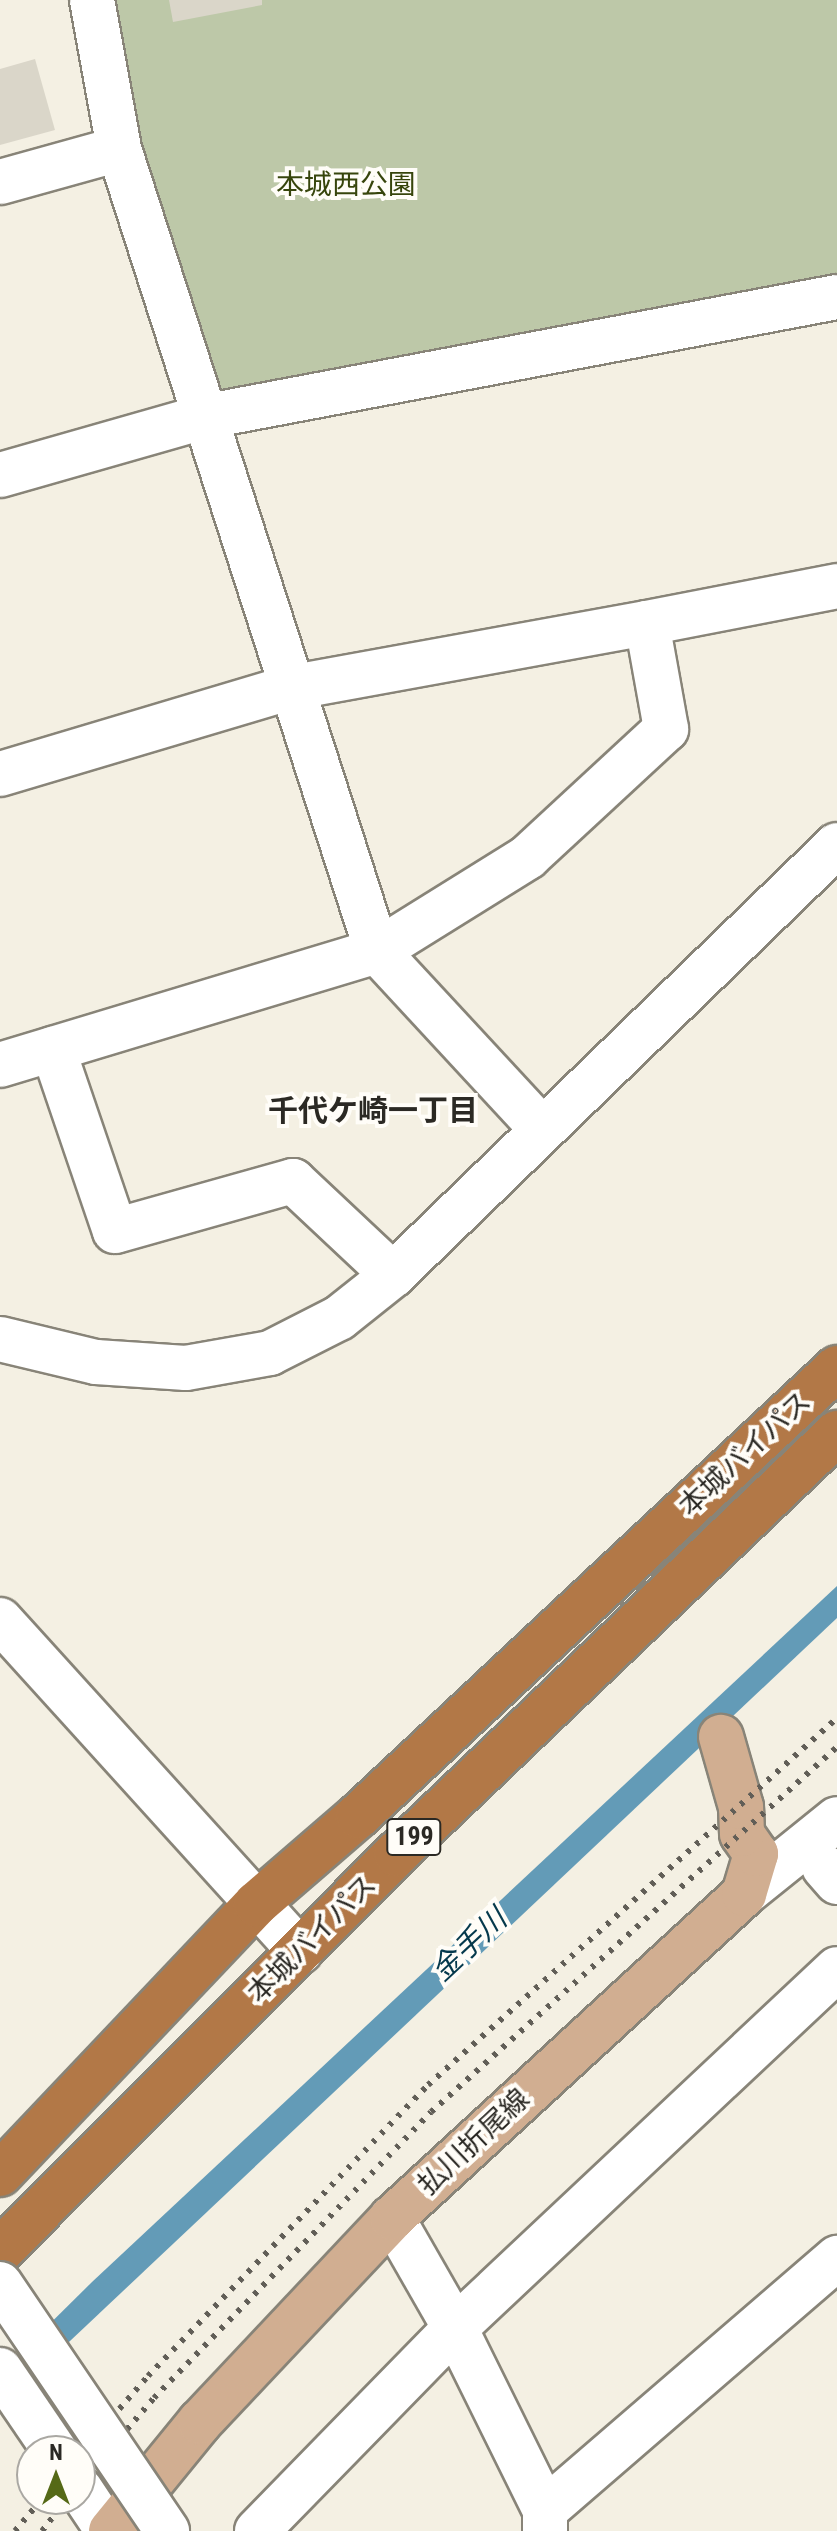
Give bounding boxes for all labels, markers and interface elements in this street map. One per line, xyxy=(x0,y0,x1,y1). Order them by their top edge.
park label: 本城西公園 xyxy=(276,168,416,202)
district label: 千代ケ崎一丁目 xyxy=(268,1093,478,1129)
street label: 本城バイパス xyxy=(672,1384,818,1524)
road number: 199 xyxy=(386,1815,442,1859)
street label: 本城バイパス xyxy=(241,1868,383,2010)
water label: 金手川 xyxy=(424,1901,514,1989)
street label: 払川折尾線 xyxy=(411,2082,537,2202)
north arrow xyxy=(16,2435,96,2515)
text: N xyxy=(49,2440,63,2465)

